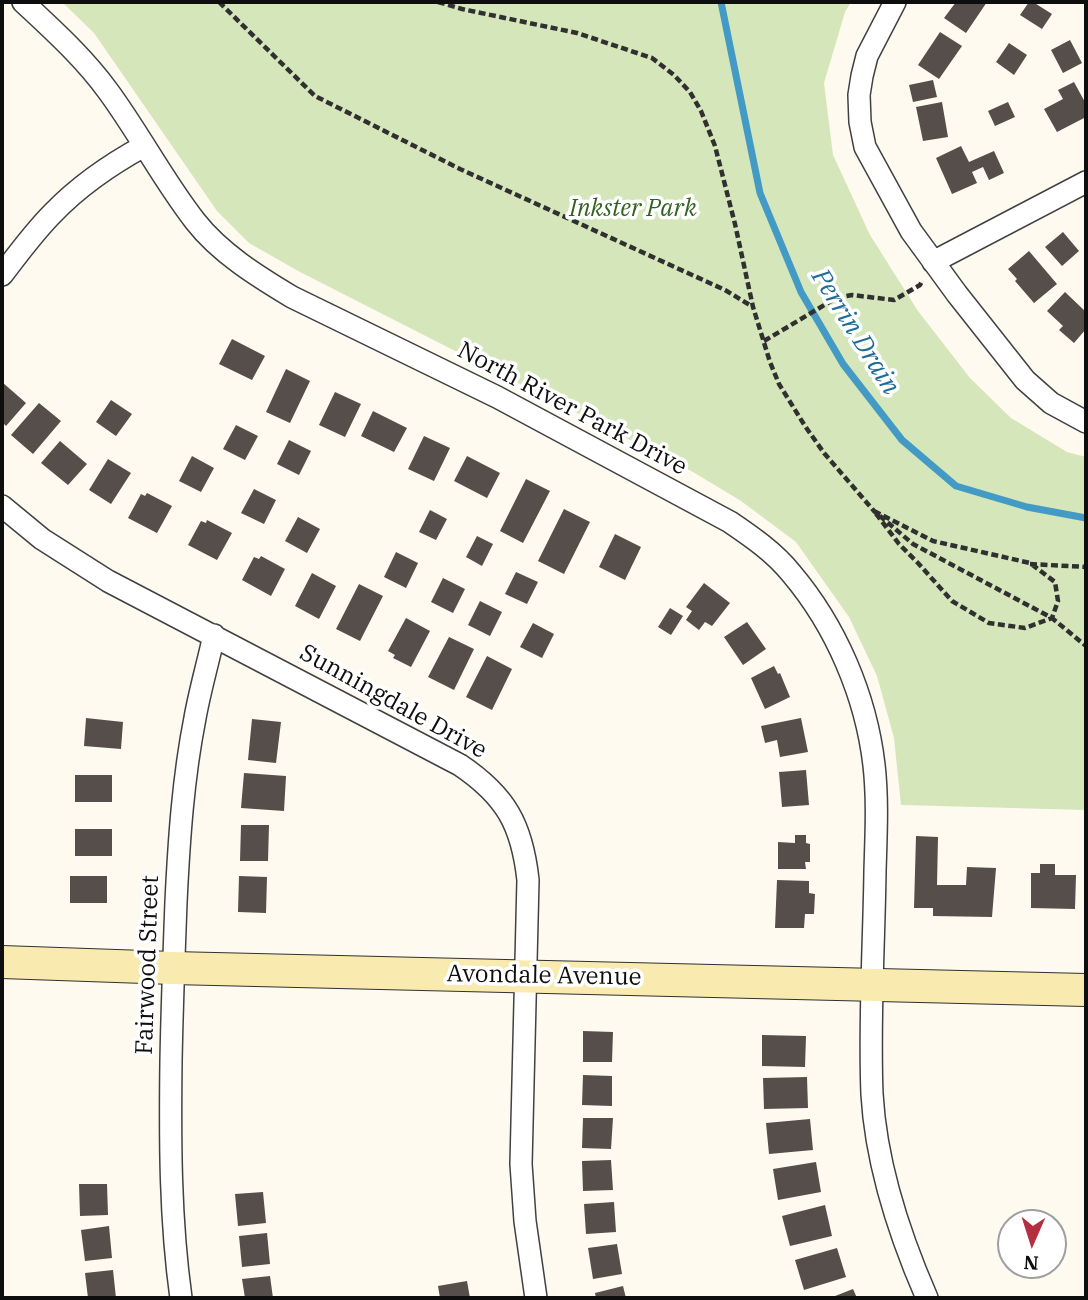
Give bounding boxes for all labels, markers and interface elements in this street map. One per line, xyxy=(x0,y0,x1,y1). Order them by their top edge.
park label: Inkster Park xyxy=(569,195,697,223)
water label: Perrin Drain xyxy=(804,263,906,401)
street label: North River Park Drive xyxy=(452,336,692,482)
street label: Sunningdale Drive xyxy=(294,639,492,765)
street label: Fairwood Street xyxy=(130,875,166,1055)
street label: Avondale Avenue xyxy=(446,960,642,992)
north arrow xyxy=(997,1209,1067,1279)
text: N xyxy=(1023,1251,1039,1275)

